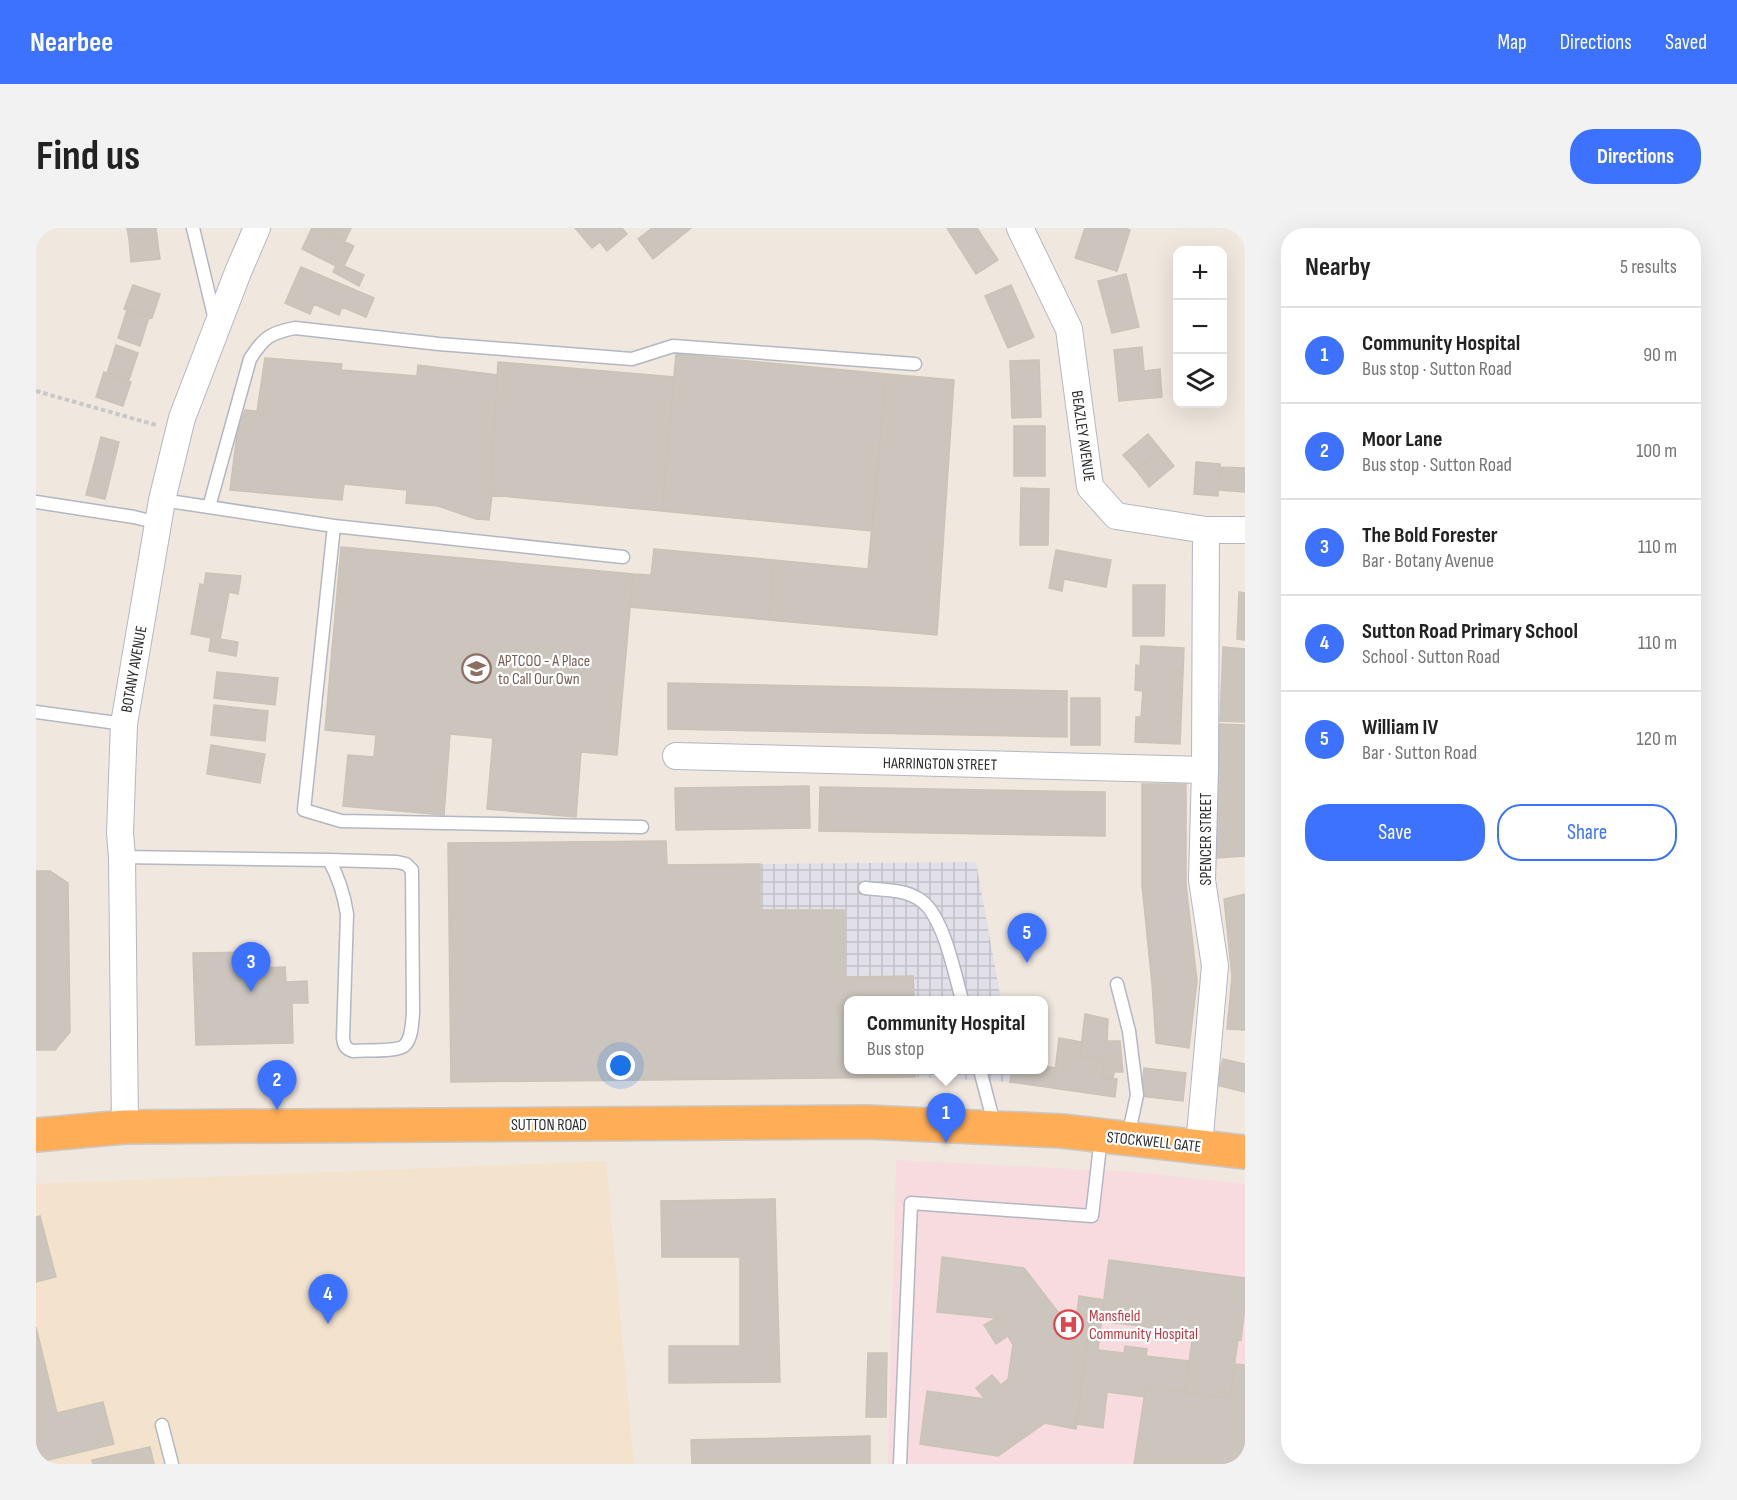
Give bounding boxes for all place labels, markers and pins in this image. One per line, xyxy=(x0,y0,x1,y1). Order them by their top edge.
place label: APTCOO - A Place to Call Our Own xyxy=(497,652,590,689)
school or university icon: APTCOO - A Place to Call Our Own xyxy=(461,653,493,685)
pin: 5 xyxy=(1008,914,1046,963)
pin: 3 xyxy=(232,942,270,992)
pin: 2 xyxy=(258,1060,296,1110)
pin: 1 xyxy=(926,1094,966,1143)
pin: 4 xyxy=(308,1274,348,1324)
place label: Mansfield Community Hospital xyxy=(1089,1307,1198,1344)
hospital icon: Mansfield Community Hospital xyxy=(1052,1308,1084,1340)

